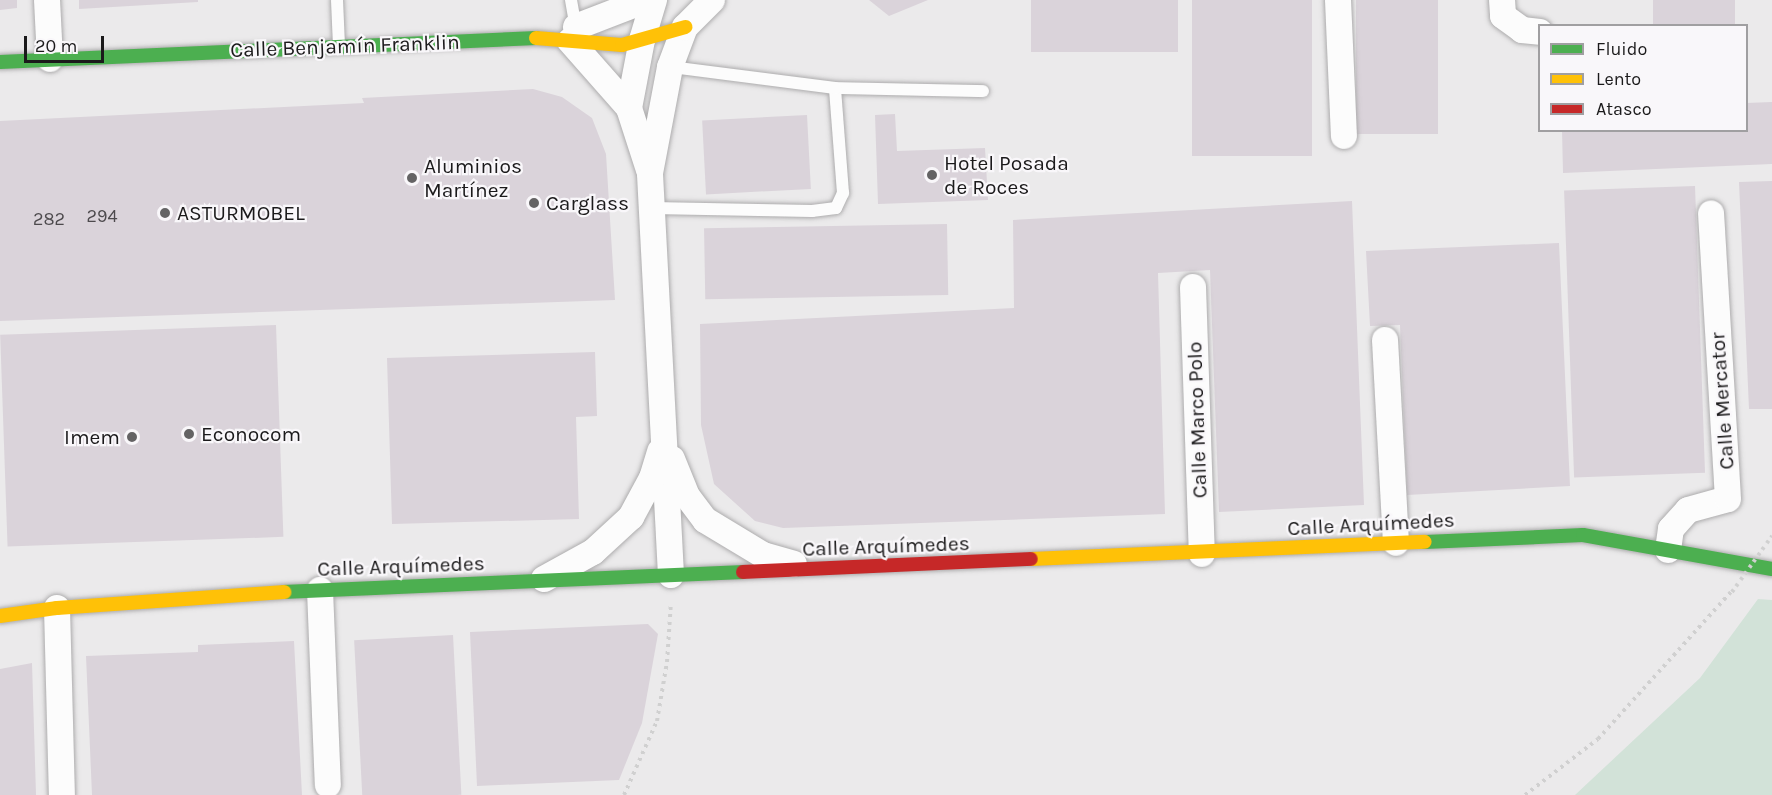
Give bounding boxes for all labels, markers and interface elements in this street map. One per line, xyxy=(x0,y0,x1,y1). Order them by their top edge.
scale bar xyxy=(27,24,106,62)
legend xyxy=(1538,24,1748,132)
street label: Calle Benjamín Franklin xyxy=(230,29,460,63)
text: 20 m xyxy=(35,35,77,57)
text: Fluido xyxy=(1596,38,1647,60)
text: Lento xyxy=(1596,68,1641,90)
text: Atasco xyxy=(1596,98,1652,120)
place label: Hotel Posada de Roces xyxy=(944,150,1069,200)
place label: Aluminios Martínez xyxy=(424,153,522,203)
marker: Hotel Posada de Roces xyxy=(925,168,939,182)
marker: Aluminios Martínez xyxy=(405,171,419,185)
place label: Carglass xyxy=(546,190,629,216)
marker: Carglass xyxy=(527,196,541,210)
place label: ASTURMOBEL xyxy=(177,200,305,226)
house number: 294 xyxy=(87,205,117,227)
marker: ASTURMOBEL xyxy=(158,206,172,220)
house number: 282 xyxy=(33,208,65,230)
street label: Calle Mercator xyxy=(1705,332,1739,470)
street label: Calle Marco Polo xyxy=(1182,341,1212,499)
place label: Econocom xyxy=(201,421,301,447)
place label: Imem xyxy=(64,424,120,450)
marker: Econocom xyxy=(182,427,196,441)
marker: Imem xyxy=(125,430,139,444)
street label: Calle Arquímedes xyxy=(1287,507,1455,541)
street label: Calle Arquímedes xyxy=(802,530,970,562)
street label: Calle Arquímedes xyxy=(317,550,485,582)

